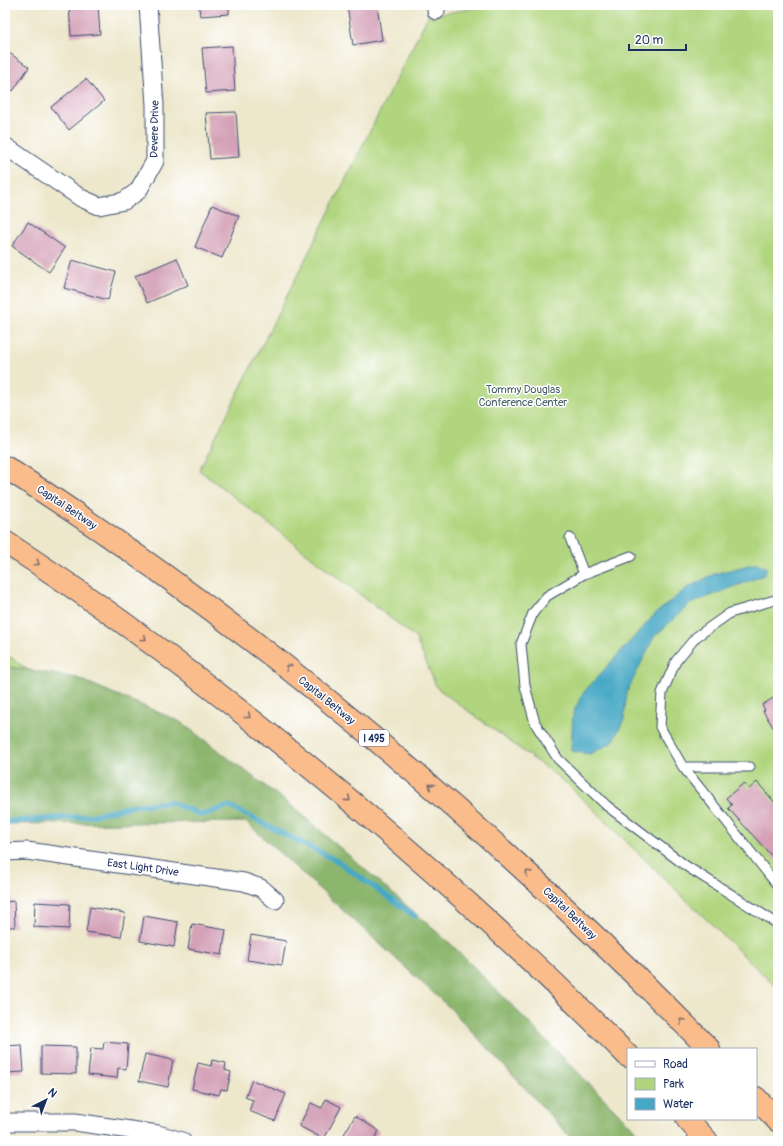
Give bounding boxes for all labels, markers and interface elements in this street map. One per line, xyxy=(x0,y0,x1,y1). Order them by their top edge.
scale bar xyxy=(629,26,686,52)
text: 20 m xyxy=(635,33,664,48)
street label: Devere Drive xyxy=(147,99,162,158)
park label: Tommy Douglas Conference Center xyxy=(479,383,567,409)
street label: Capital Beltway xyxy=(34,483,99,532)
one-way arrow xyxy=(33,559,40,566)
one-way arrow xyxy=(139,633,146,640)
one-way arrow xyxy=(285,665,292,672)
street label: Capital Beltway xyxy=(296,673,358,728)
one-way arrow xyxy=(243,712,250,719)
road number: I 495 xyxy=(359,730,389,746)
one-way arrow xyxy=(428,783,436,790)
one-way arrow xyxy=(343,794,351,801)
street label: East Light Drive xyxy=(106,856,180,879)
one-way arrow xyxy=(525,870,533,877)
street label: Capital Beltway xyxy=(540,885,599,942)
one-way arrow xyxy=(679,1018,687,1026)
legend xyxy=(627,1048,757,1120)
text: Road xyxy=(663,1057,688,1072)
text: Park xyxy=(663,1077,684,1092)
north arrow xyxy=(26,1080,66,1120)
text: N xyxy=(45,1086,60,1101)
text: Water xyxy=(663,1097,694,1112)

